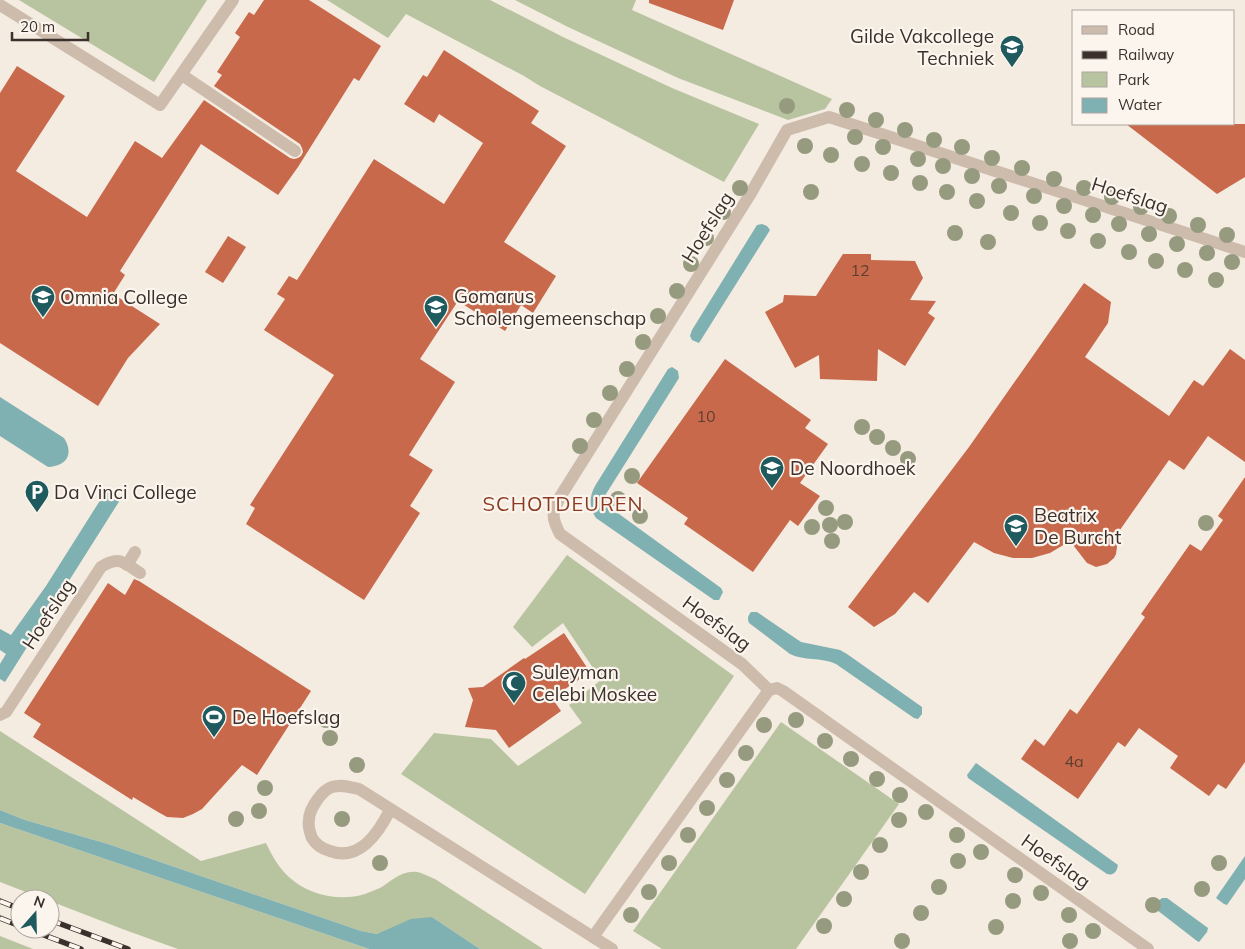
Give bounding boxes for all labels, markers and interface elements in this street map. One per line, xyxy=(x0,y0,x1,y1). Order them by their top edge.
scale bar xyxy=(12,10,89,42)
legend xyxy=(1072,10,1235,125)
text: 20 m xyxy=(20,17,55,36)
text: Road xyxy=(1118,20,1155,39)
place label: Gilde Vakcollege Techniek xyxy=(850,24,994,70)
school or university icon: Gilde Vakcollege Techniek xyxy=(999,34,1025,68)
text: Railway xyxy=(1118,45,1174,64)
text: Park xyxy=(1118,70,1150,89)
text: Water xyxy=(1118,95,1162,114)
street label: Hoefslag xyxy=(1089,171,1171,219)
street label: Hoefslag xyxy=(676,187,738,267)
house number: 12 xyxy=(850,260,870,280)
school or university icon: Omnia College xyxy=(30,284,56,318)
place label: Gomarus Scholengemeenschap xyxy=(454,284,646,330)
place label: Omnia College xyxy=(60,285,188,309)
school or university icon: Gomarus Scholengemeenschap xyxy=(423,294,449,328)
house number: 10 xyxy=(696,406,716,426)
school or university icon: De Noordhoek xyxy=(759,455,785,489)
place label: De Noordhoek xyxy=(790,456,916,480)
parking icon: Da Vinci College xyxy=(24,479,50,513)
place label: Da Vinci College xyxy=(54,480,197,504)
district label: SCHOTDEUREN xyxy=(483,491,643,516)
place label: Beatrix De Burcht xyxy=(1034,503,1122,549)
school or university icon: Beatrix De Burcht xyxy=(1003,513,1029,547)
street label: Hoefslag xyxy=(16,574,80,654)
street label: Hoefslag xyxy=(678,590,756,656)
place label: Suleyman Celebi Moskee xyxy=(532,660,657,706)
mosque icon: Suleyman Celebi Moskee xyxy=(501,670,527,704)
sports icon: De Hoefslag xyxy=(201,704,227,738)
place label: De Hoefslag xyxy=(232,705,340,729)
house number: 4a xyxy=(1064,751,1084,771)
street label: Hoefslag xyxy=(1017,829,1095,893)
north arrow xyxy=(10,889,60,939)
text: N xyxy=(31,892,47,912)

